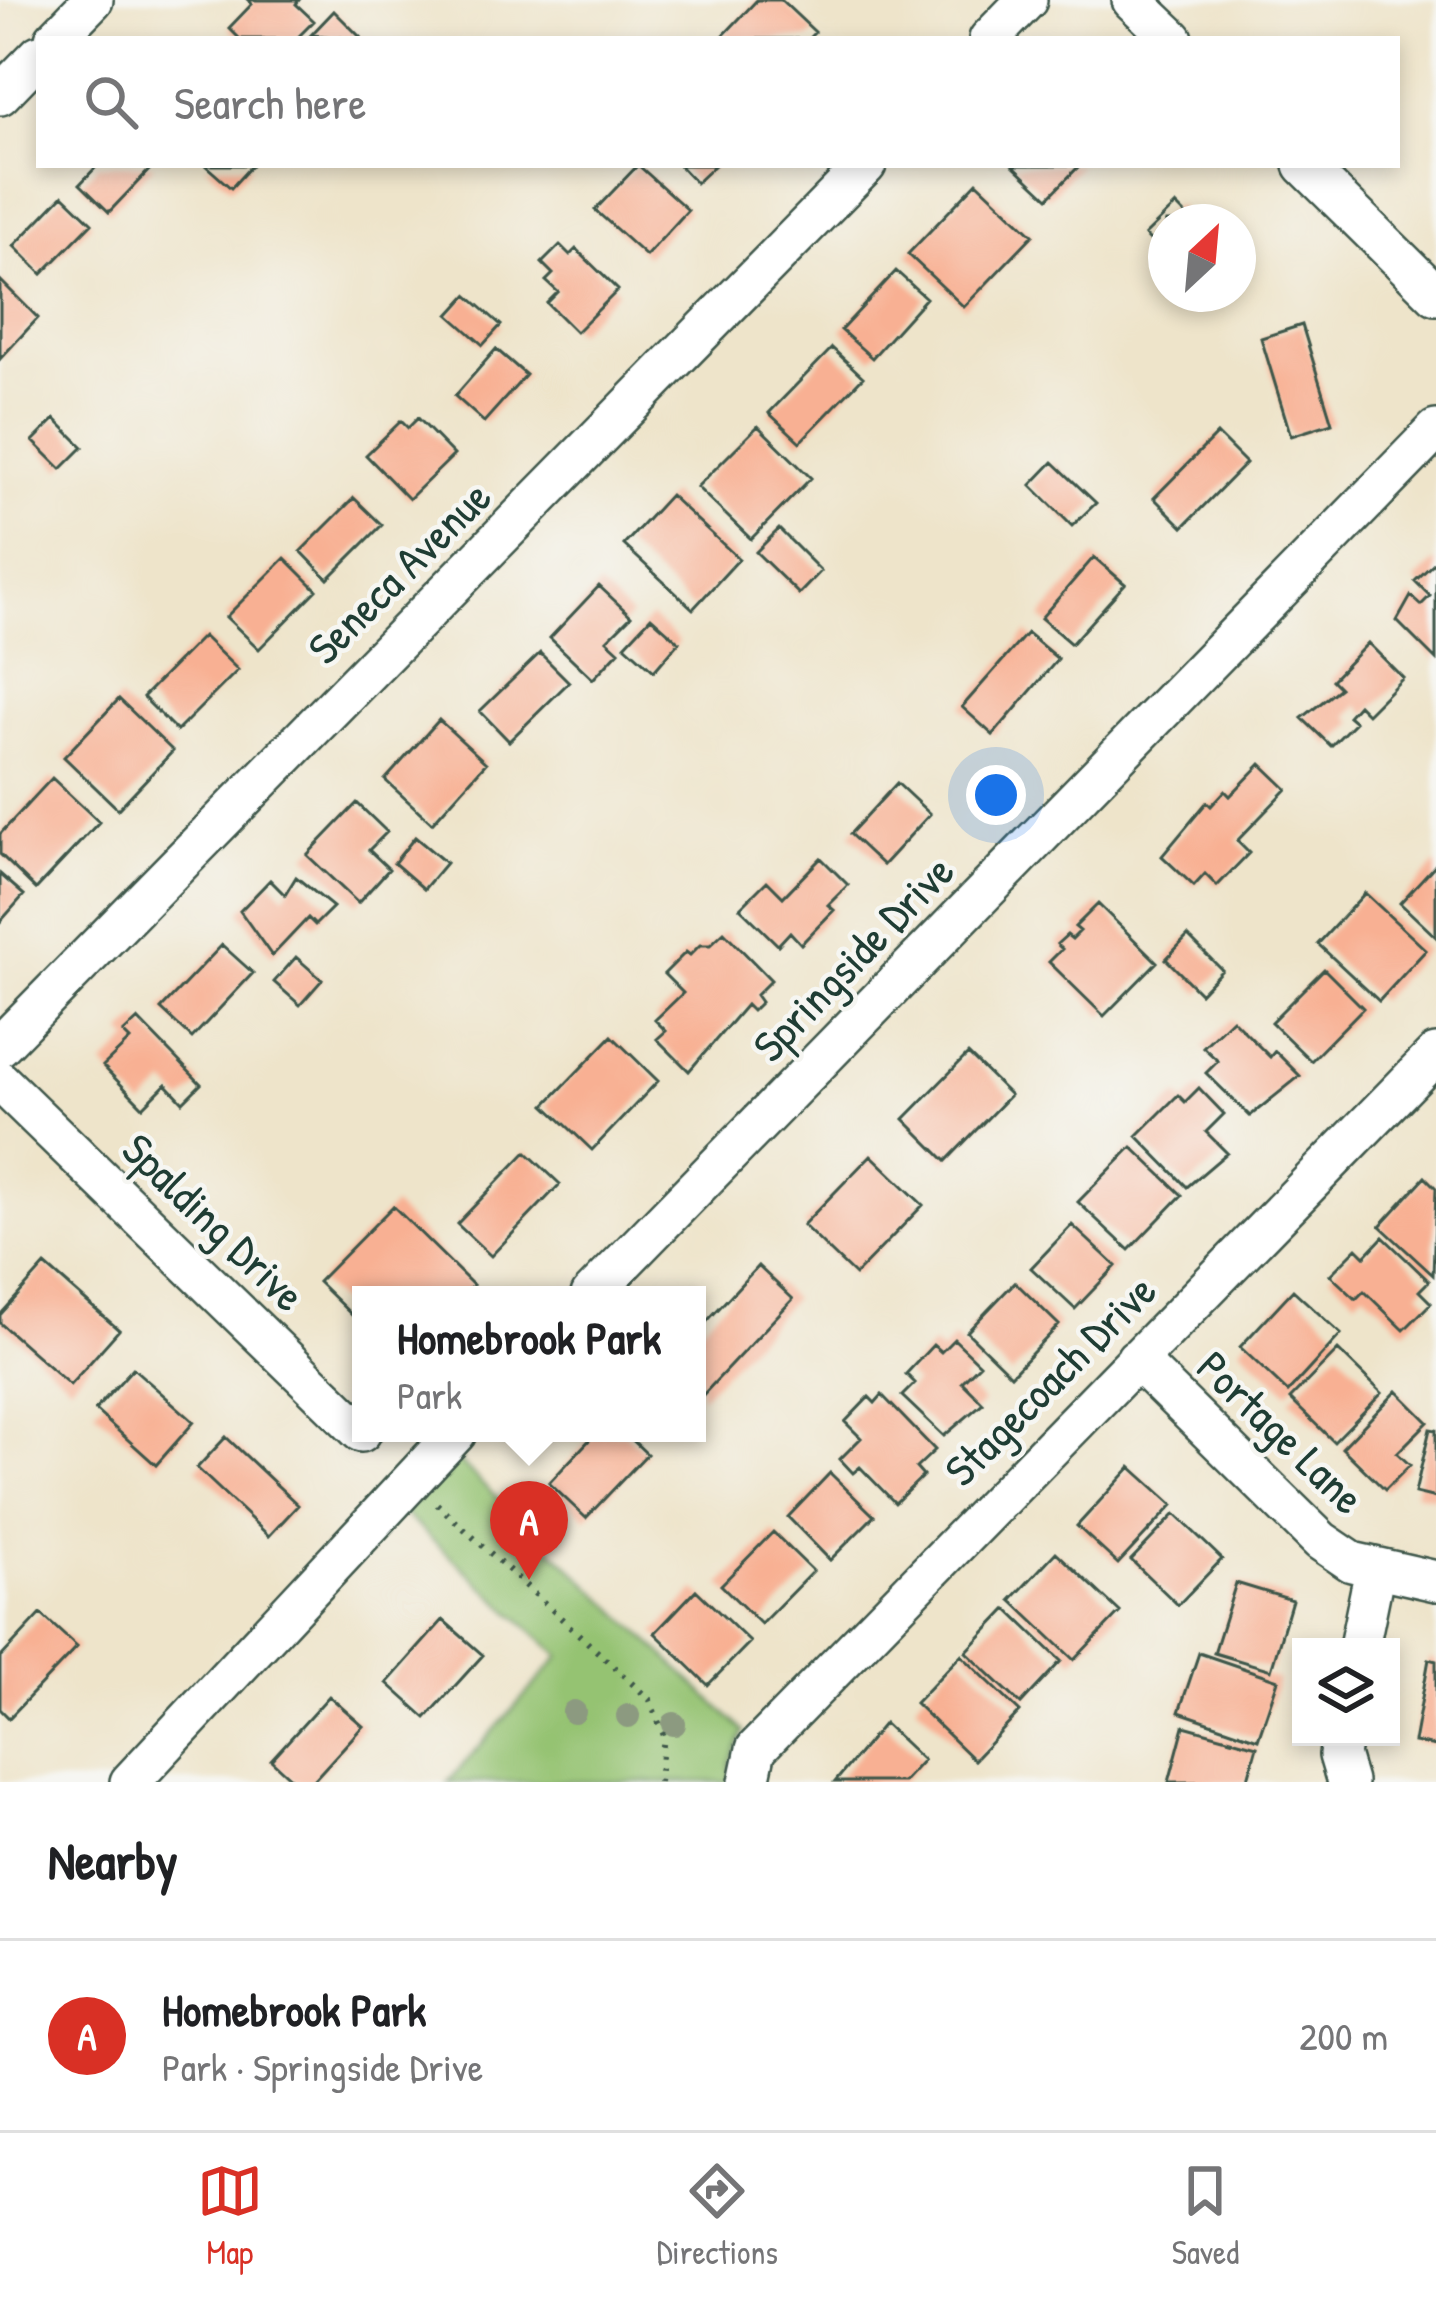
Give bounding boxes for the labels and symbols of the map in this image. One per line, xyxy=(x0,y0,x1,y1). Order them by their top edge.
north arrow xyxy=(1148,204,1256,312)
street label: Seneca Avenue xyxy=(294,466,504,677)
your location xyxy=(966,765,1026,825)
street label: Springside Drive xyxy=(738,841,967,1074)
street label: Spalding Drive xyxy=(110,1119,319,1324)
street label: Stagecoach Drive xyxy=(930,1260,1169,1499)
street label: Portage Lane xyxy=(1184,1336,1379,1527)
pin: A xyxy=(490,1481,568,1580)

